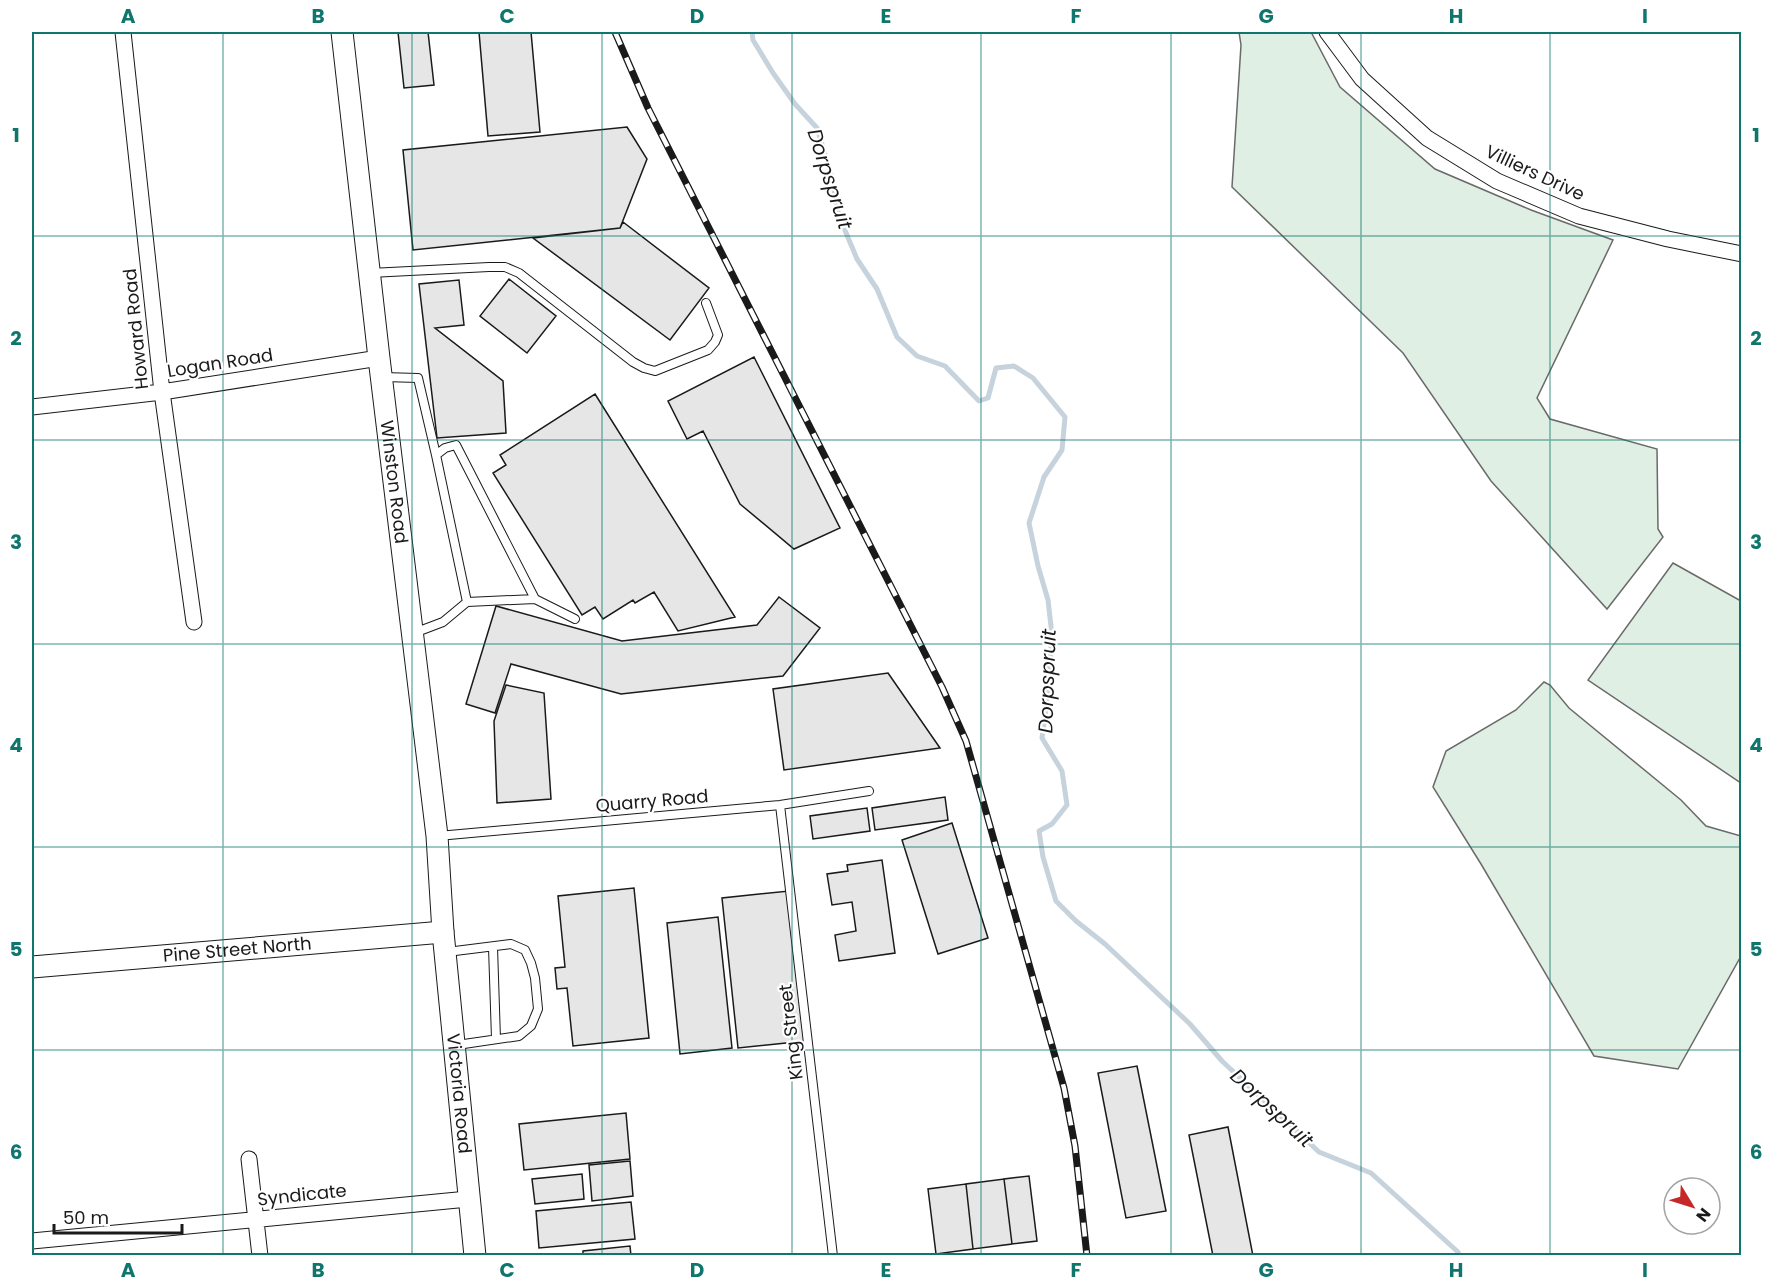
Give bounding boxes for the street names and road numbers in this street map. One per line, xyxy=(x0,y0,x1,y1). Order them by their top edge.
street label: Villiers Drive xyxy=(1481,139,1589,207)
street label: Howard Road xyxy=(117,267,154,391)
street label: Logan Road xyxy=(165,342,275,383)
street label: Winston Road xyxy=(375,419,414,545)
street label: Quarry Road xyxy=(595,783,709,818)
street label: Pine Street North xyxy=(162,930,312,968)
street label: King Street xyxy=(772,983,809,1081)
street label: Victoria Road xyxy=(441,1032,478,1155)
street label: Syndicate xyxy=(256,1177,348,1212)

